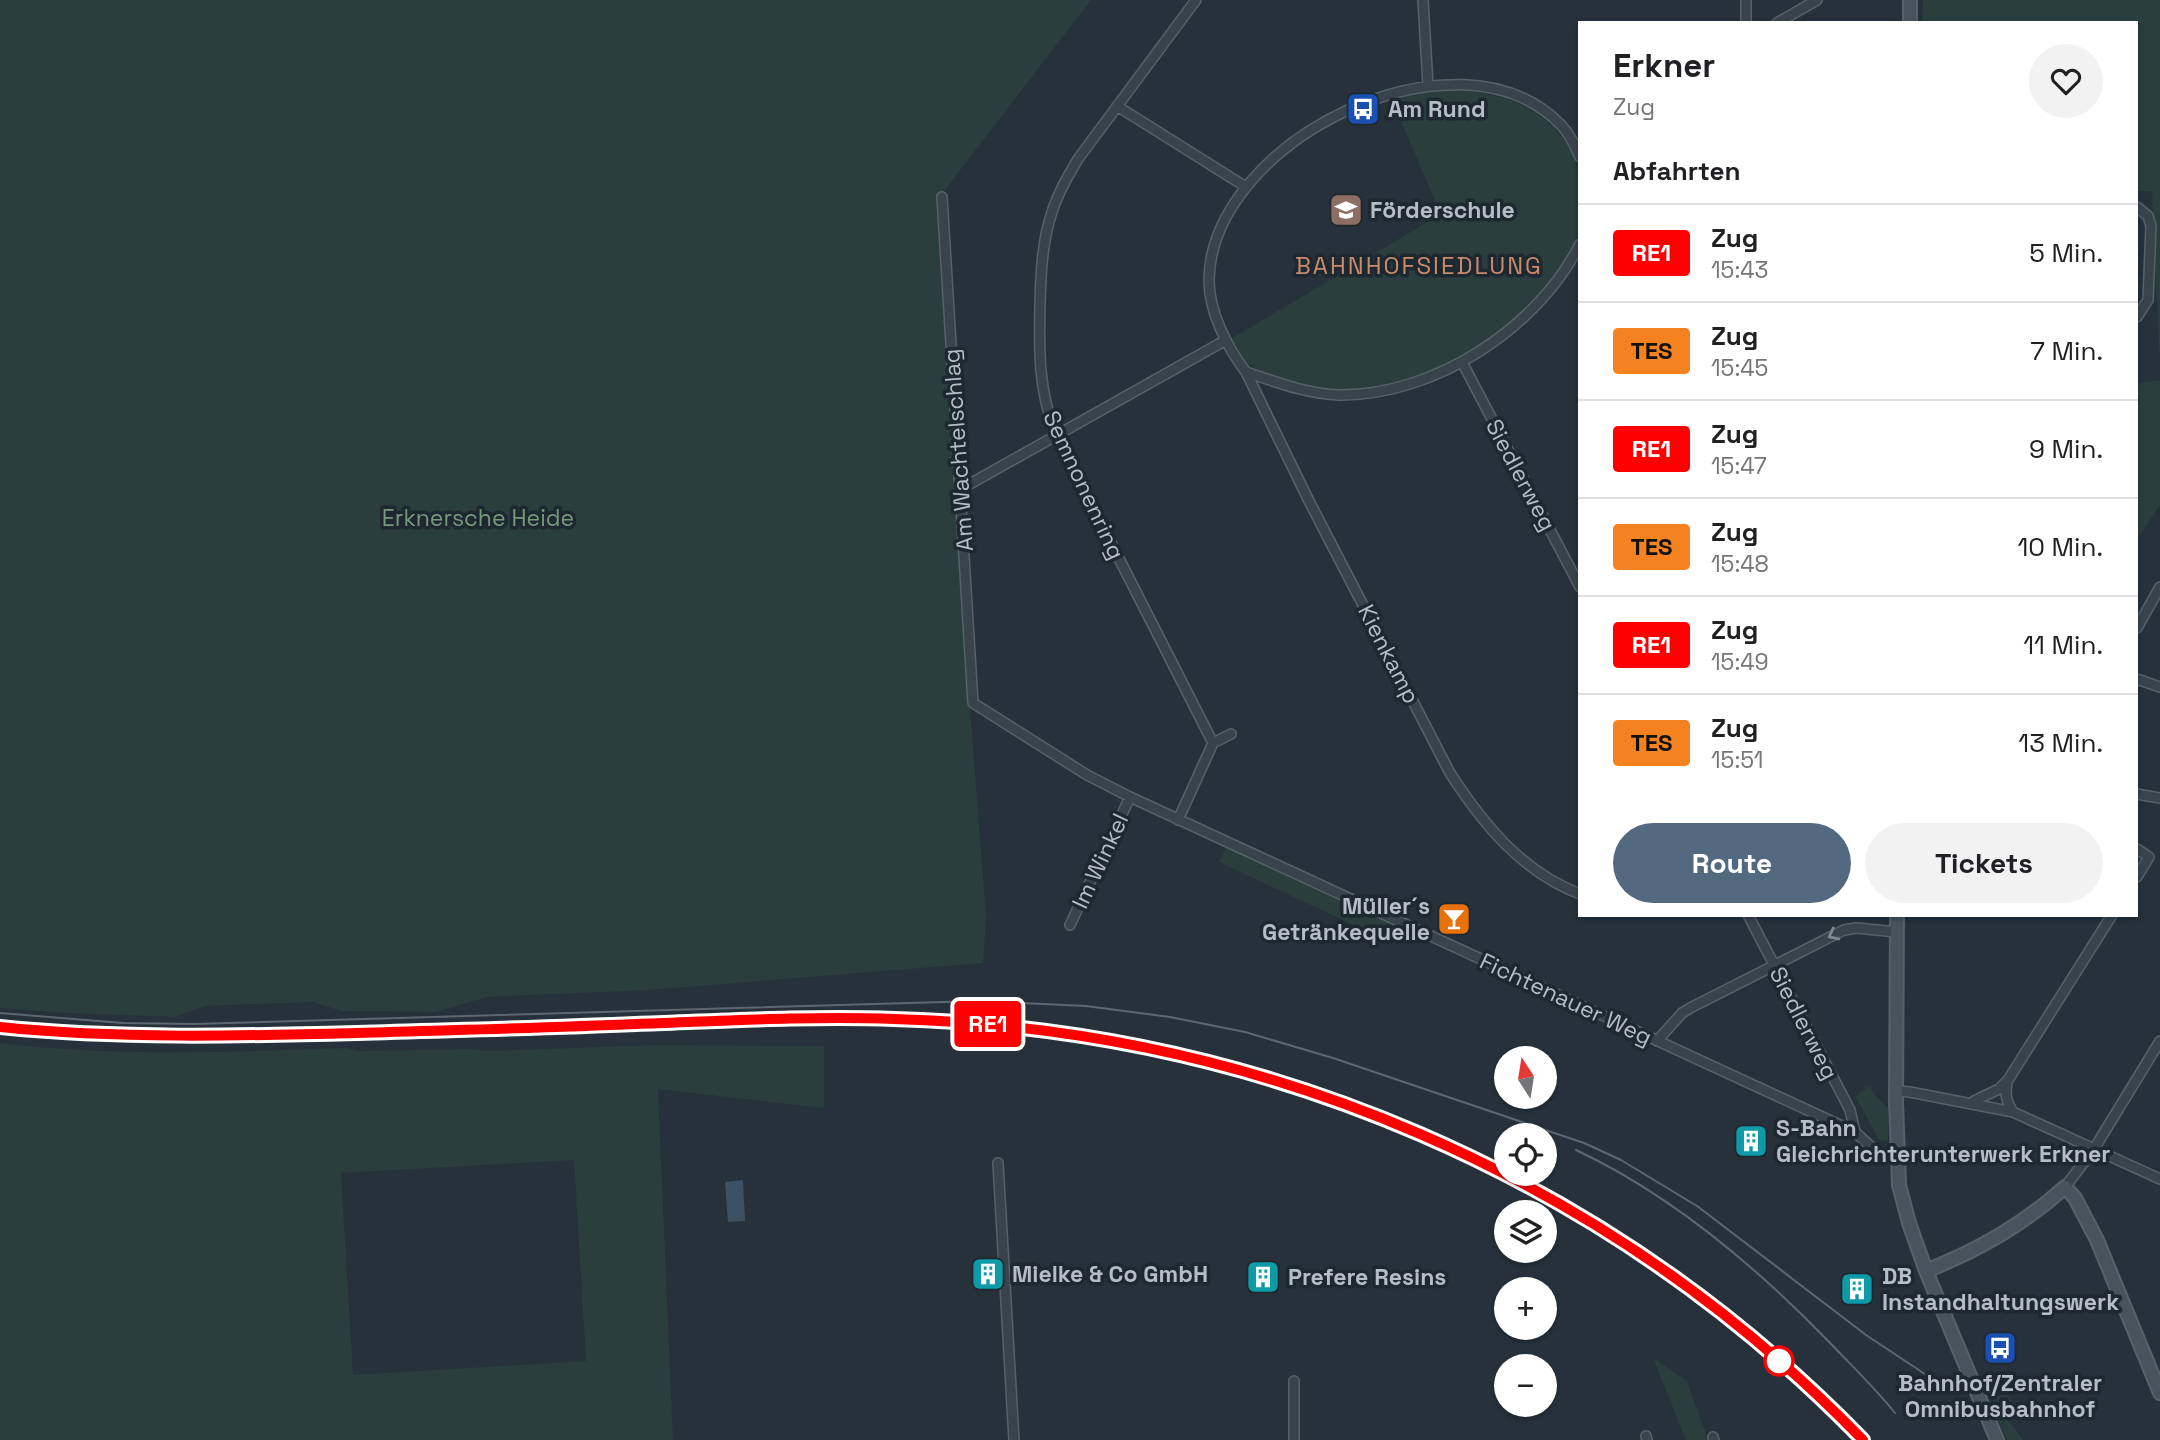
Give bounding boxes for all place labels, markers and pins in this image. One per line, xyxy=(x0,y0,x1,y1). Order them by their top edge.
bus stop icon: Am Rund xyxy=(1344,90,1382,128)
place label: Am Rund xyxy=(1388,94,1486,124)
school or university icon: Förderschule xyxy=(1327,191,1365,229)
place label: Förderschule xyxy=(1370,195,1515,225)
place label: Müller´s Getränkequelle xyxy=(1262,891,1430,947)
bar icon: Müller´s Getränkequelle xyxy=(1435,900,1473,938)
place label: S-Bahn Gleichrichterunterwerk Erkner xyxy=(1776,1113,2110,1169)
building icon: S-Bahn Gleichrichterunterwerk Erkner xyxy=(1732,1122,1770,1160)
building icon: Mielke & Co GmbH xyxy=(969,1255,1007,1293)
building icon: Prefere Resins xyxy=(1244,1258,1282,1296)
place label: Mielke & Co GmbH xyxy=(1012,1259,1208,1289)
place label: DB Instandhaltungswerk xyxy=(1882,1261,2119,1317)
place label: Prefere Resins xyxy=(1288,1262,1446,1292)
building icon: DB Instandhaltungswerk xyxy=(1838,1270,1876,1308)
bus stop icon: Bahnhof/Zentraler Omnibusbahnhof xyxy=(1981,1329,2019,1367)
unlabelled marker xyxy=(1764,1346,1794,1376)
place label: Bahnhof/Zentraler Omnibusbahnhof xyxy=(1898,1368,2102,1424)

